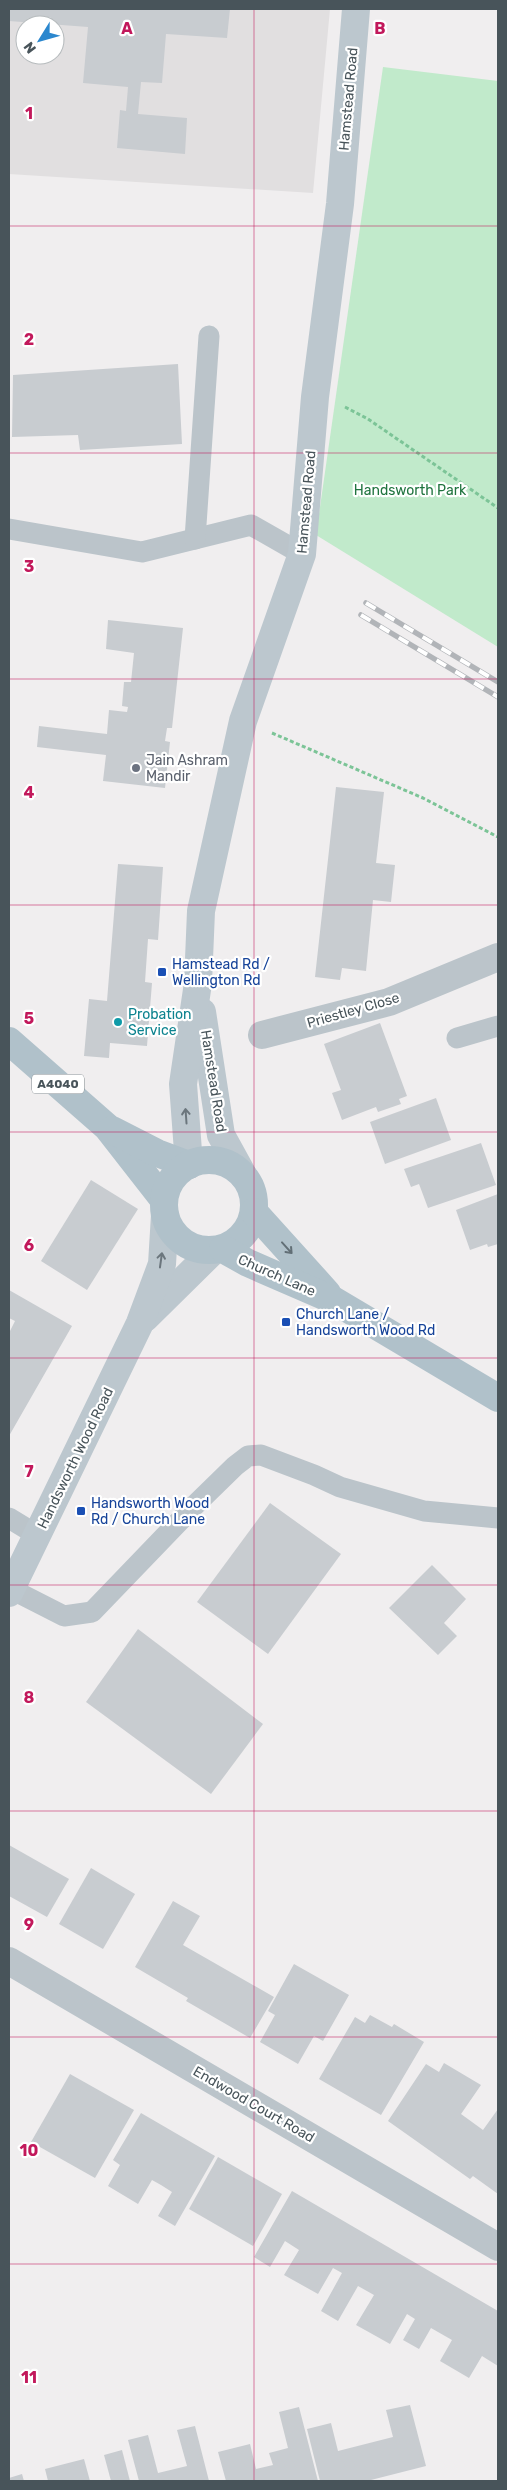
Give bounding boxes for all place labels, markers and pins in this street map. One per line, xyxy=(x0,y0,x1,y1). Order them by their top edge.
place label: Jain Ashram Mandir xyxy=(146,752,228,785)
marker: Jain Ashram Mandir xyxy=(130,762,142,774)
place label: Hamstead Rd / Wellington Rd xyxy=(172,956,270,989)
marker: Hamstead Rd / Wellington Rd xyxy=(156,966,168,978)
place label: Probation Service xyxy=(128,1006,192,1039)
marker: Probation Service xyxy=(112,1016,124,1028)
place label: Church Lane / Handsworth Wood Rd xyxy=(296,1306,435,1339)
marker: Church Lane / Handsworth Wood Rd xyxy=(280,1316,292,1328)
place label: Handsworth Wood Rd / Church Lane xyxy=(91,1495,209,1528)
marker: Handsworth Wood Rd / Church Lane xyxy=(75,1505,87,1517)

